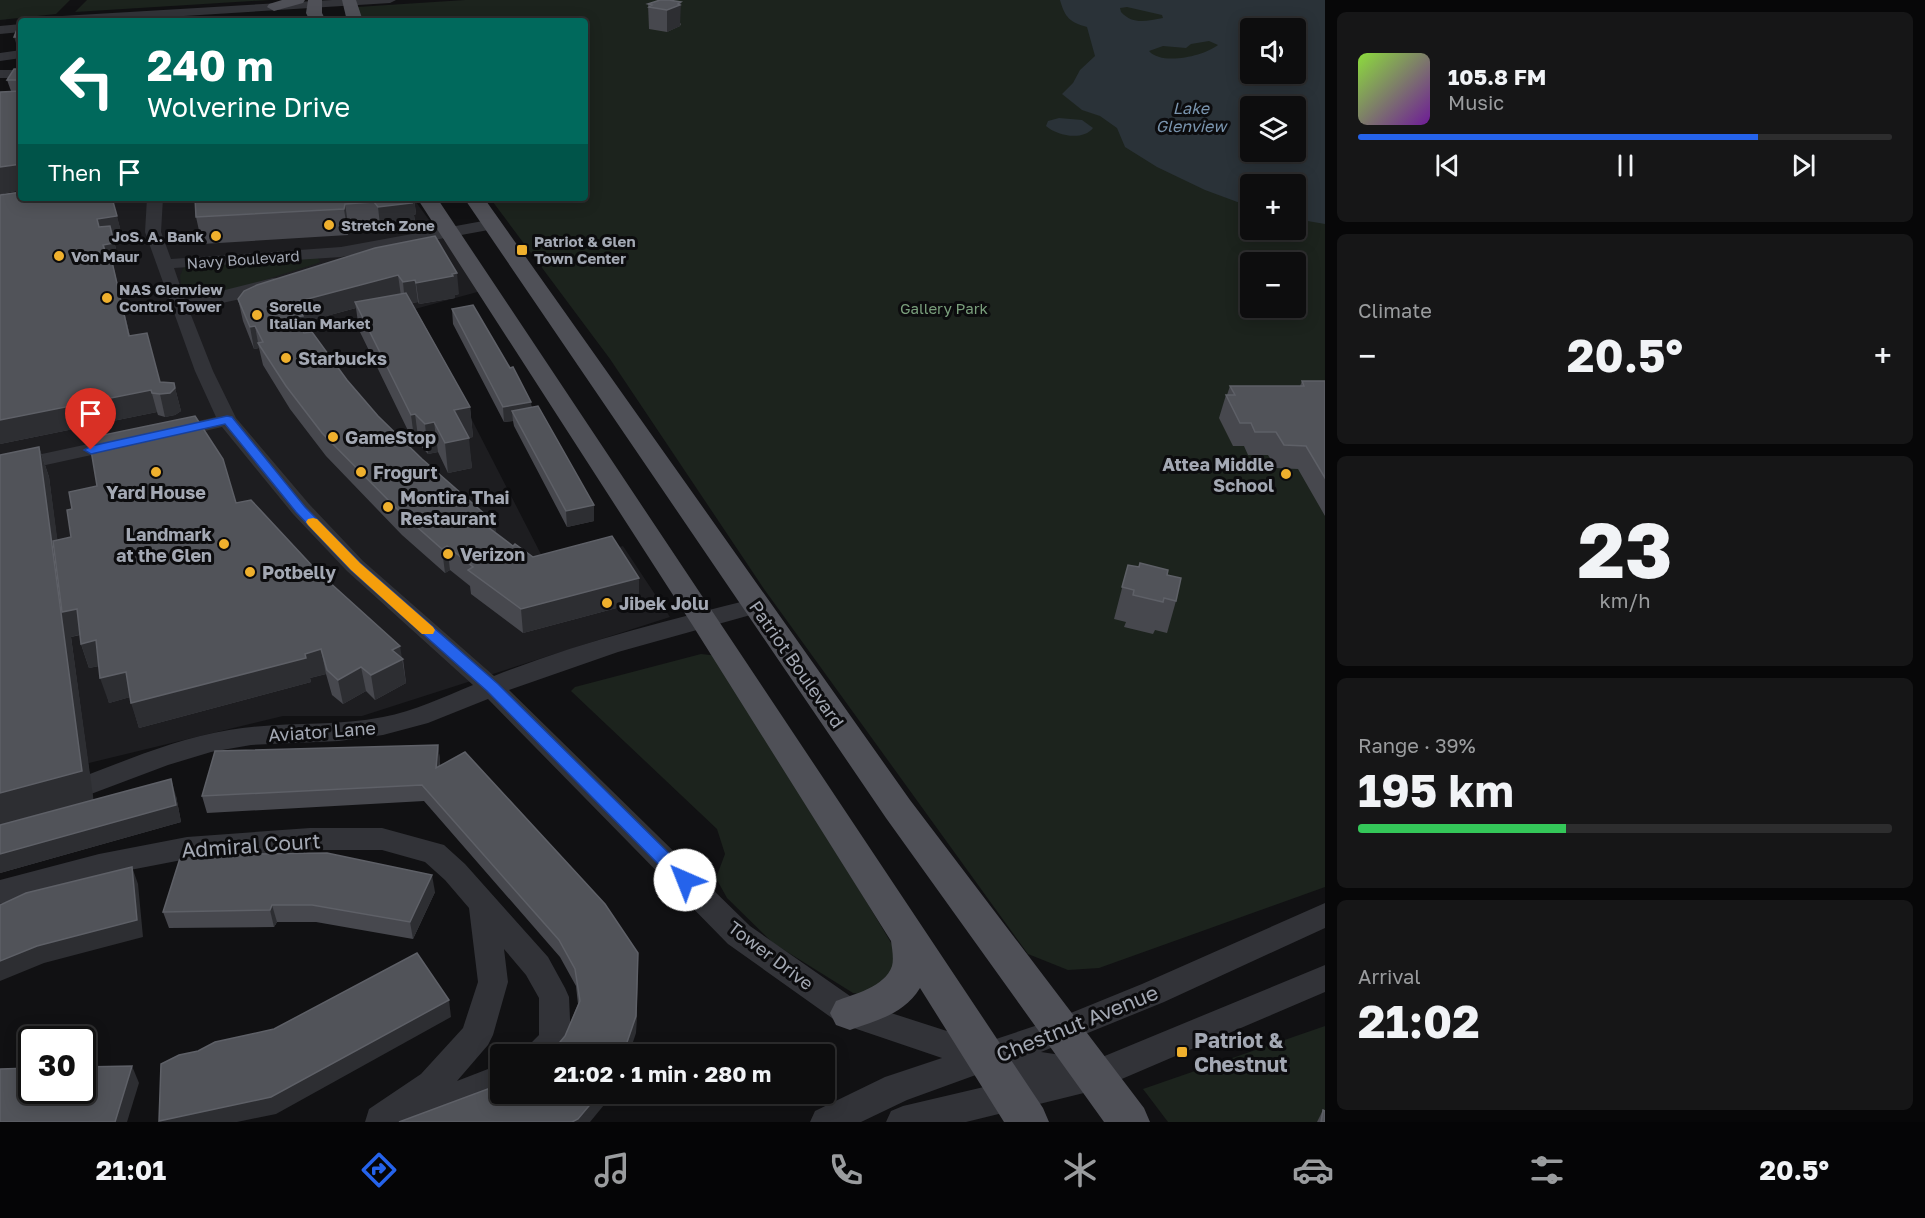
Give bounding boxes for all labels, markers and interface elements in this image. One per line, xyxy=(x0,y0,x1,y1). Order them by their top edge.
map controls xyxy=(1240,18,1306,318)
button: sound xyxy=(1240,18,1306,84)
text: 240 m xyxy=(147,40,273,90)
icon: left xyxy=(48,42,126,120)
text: 105.8 FM xyxy=(1448,63,1546,90)
text: Music xyxy=(1448,90,1504,114)
text: Wolverine Drive xyxy=(147,91,350,123)
button: layers xyxy=(1240,96,1306,162)
water label: Lake Glenview xyxy=(1156,98,1228,136)
icon: previous xyxy=(1431,149,1464,182)
icon: pause xyxy=(1609,149,1642,182)
icon: next xyxy=(1787,149,1820,182)
icon: arrive xyxy=(113,156,146,189)
text: Then xyxy=(48,159,101,186)
button: + xyxy=(1240,174,1306,240)
place label: Stretch Zone xyxy=(341,216,435,234)
marker: Stretch Zone xyxy=(322,218,336,232)
place label: JoS. A. Bank xyxy=(112,227,204,245)
marker: JoS. A. Bank xyxy=(209,229,223,243)
place label: Patriot & Glen Town Center xyxy=(534,232,635,267)
marker: Patriot & Glen Town Center xyxy=(515,243,529,257)
street label: Navy Boulevard xyxy=(186,246,300,272)
place label: Von Maur xyxy=(71,247,140,265)
marker: Von Maur xyxy=(52,249,66,263)
button: − xyxy=(1240,252,1306,318)
place label: NAS Glenview Control Tower xyxy=(119,280,223,315)
marker: NAS Glenview Control Tower xyxy=(100,291,114,305)
place label: Sorelle Italian Market xyxy=(269,297,371,332)
text: Climate xyxy=(1358,298,1432,322)
park label: Gallery Park xyxy=(900,299,989,317)
marker: Sorelle Italian Market xyxy=(250,308,264,322)
text: 20.5° xyxy=(1567,328,1683,382)
text: − xyxy=(1358,336,1376,375)
text: + xyxy=(1874,336,1892,375)
place label: Starbucks xyxy=(298,347,387,369)
marker: Starbucks xyxy=(279,351,293,365)
pin xyxy=(65,388,116,450)
icon: arrive xyxy=(74,397,107,430)
place label: GameStop xyxy=(345,426,436,448)
marker: GameStop xyxy=(326,430,340,444)
place label: Attea Middle School xyxy=(1162,453,1274,496)
place label: Frogurt xyxy=(373,461,438,483)
marker: Yard House xyxy=(149,465,163,479)
marker: Frogurt xyxy=(354,465,368,479)
marker: Attea Middle School xyxy=(1279,467,1293,481)
place label: Yard House xyxy=(106,481,206,503)
place label: Montira Thai Restaurant xyxy=(400,486,510,529)
marker: Montira Thai Restaurant xyxy=(381,500,395,514)
text: 23 xyxy=(1577,502,1673,595)
place label: Landmark at the Glen xyxy=(116,523,213,566)
marker: Landmark at the Glen xyxy=(217,537,231,551)
place label: Verizon xyxy=(460,543,525,565)
marker: Verizon xyxy=(441,547,455,561)
place label: Potbelly xyxy=(262,561,336,583)
marker: Potbelly xyxy=(243,565,257,579)
text: km/h xyxy=(1600,588,1650,612)
place label: Jibek Jolu xyxy=(619,592,709,614)
marker: Jibek Jolu xyxy=(600,596,614,610)
street label: Patriot Boulevard xyxy=(745,596,849,732)
street label: Aviator Lane xyxy=(268,716,376,746)
text: Range · 39% xyxy=(1358,733,1476,757)
text: 195 km xyxy=(1358,763,1514,817)
street label: Admiral Court xyxy=(181,827,321,863)
position arrow xyxy=(653,848,717,912)
street label: Tower Drive xyxy=(724,916,818,994)
text: Arrival xyxy=(1358,964,1421,988)
street label: Chestnut Avenue xyxy=(992,979,1162,1067)
text: 21:02 xyxy=(1358,994,1480,1048)
speed limit sign: 30 xyxy=(18,1026,96,1104)
place label: Patriot & Chestnut xyxy=(1194,1027,1288,1077)
marker: Patriot & Chestnut xyxy=(1175,1045,1189,1059)
text: 21:02 · 1 min · 280 m xyxy=(554,1060,771,1087)
icon: directions xyxy=(358,1149,400,1191)
icon: music xyxy=(591,1149,633,1191)
icon: phone xyxy=(825,1149,867,1191)
icon: climate xyxy=(1059,1149,1101,1191)
icon: car xyxy=(1292,1149,1334,1191)
icon: filters xyxy=(1526,1149,1568,1191)
text: 21:01 xyxy=(96,1154,166,1186)
text: 20.5° xyxy=(1759,1154,1829,1186)

